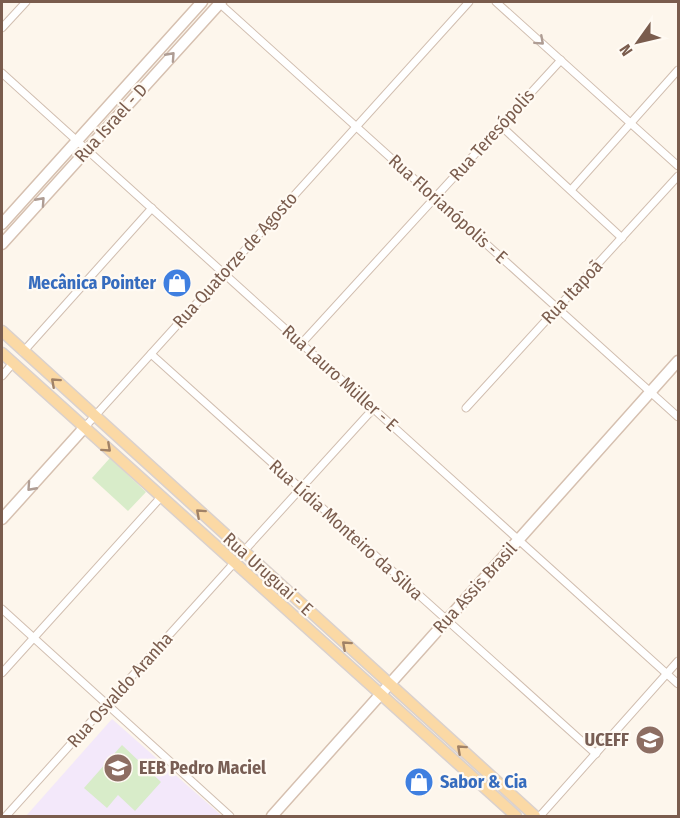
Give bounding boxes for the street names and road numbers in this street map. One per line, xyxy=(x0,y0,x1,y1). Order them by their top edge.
street label: Rua Israel - D xyxy=(70,79,152,167)
street label: Rua Teresópolis xyxy=(445,84,539,186)
street label: Rua Florianópolis - E xyxy=(384,150,512,268)
street label: Rua Quatorze de Agosto xyxy=(168,187,302,333)
street label: Rua Itapoã xyxy=(537,255,607,328)
street label: Rua Lauro Müller - E xyxy=(278,320,402,436)
street label: Rua Lídia Monteiro da Silva xyxy=(265,455,428,605)
street label: Rua Uruguai - E xyxy=(219,528,317,620)
street label: Rua Assis Brasil xyxy=(428,538,522,638)
street label: Rua Osvaldo Aranha xyxy=(63,628,178,752)

